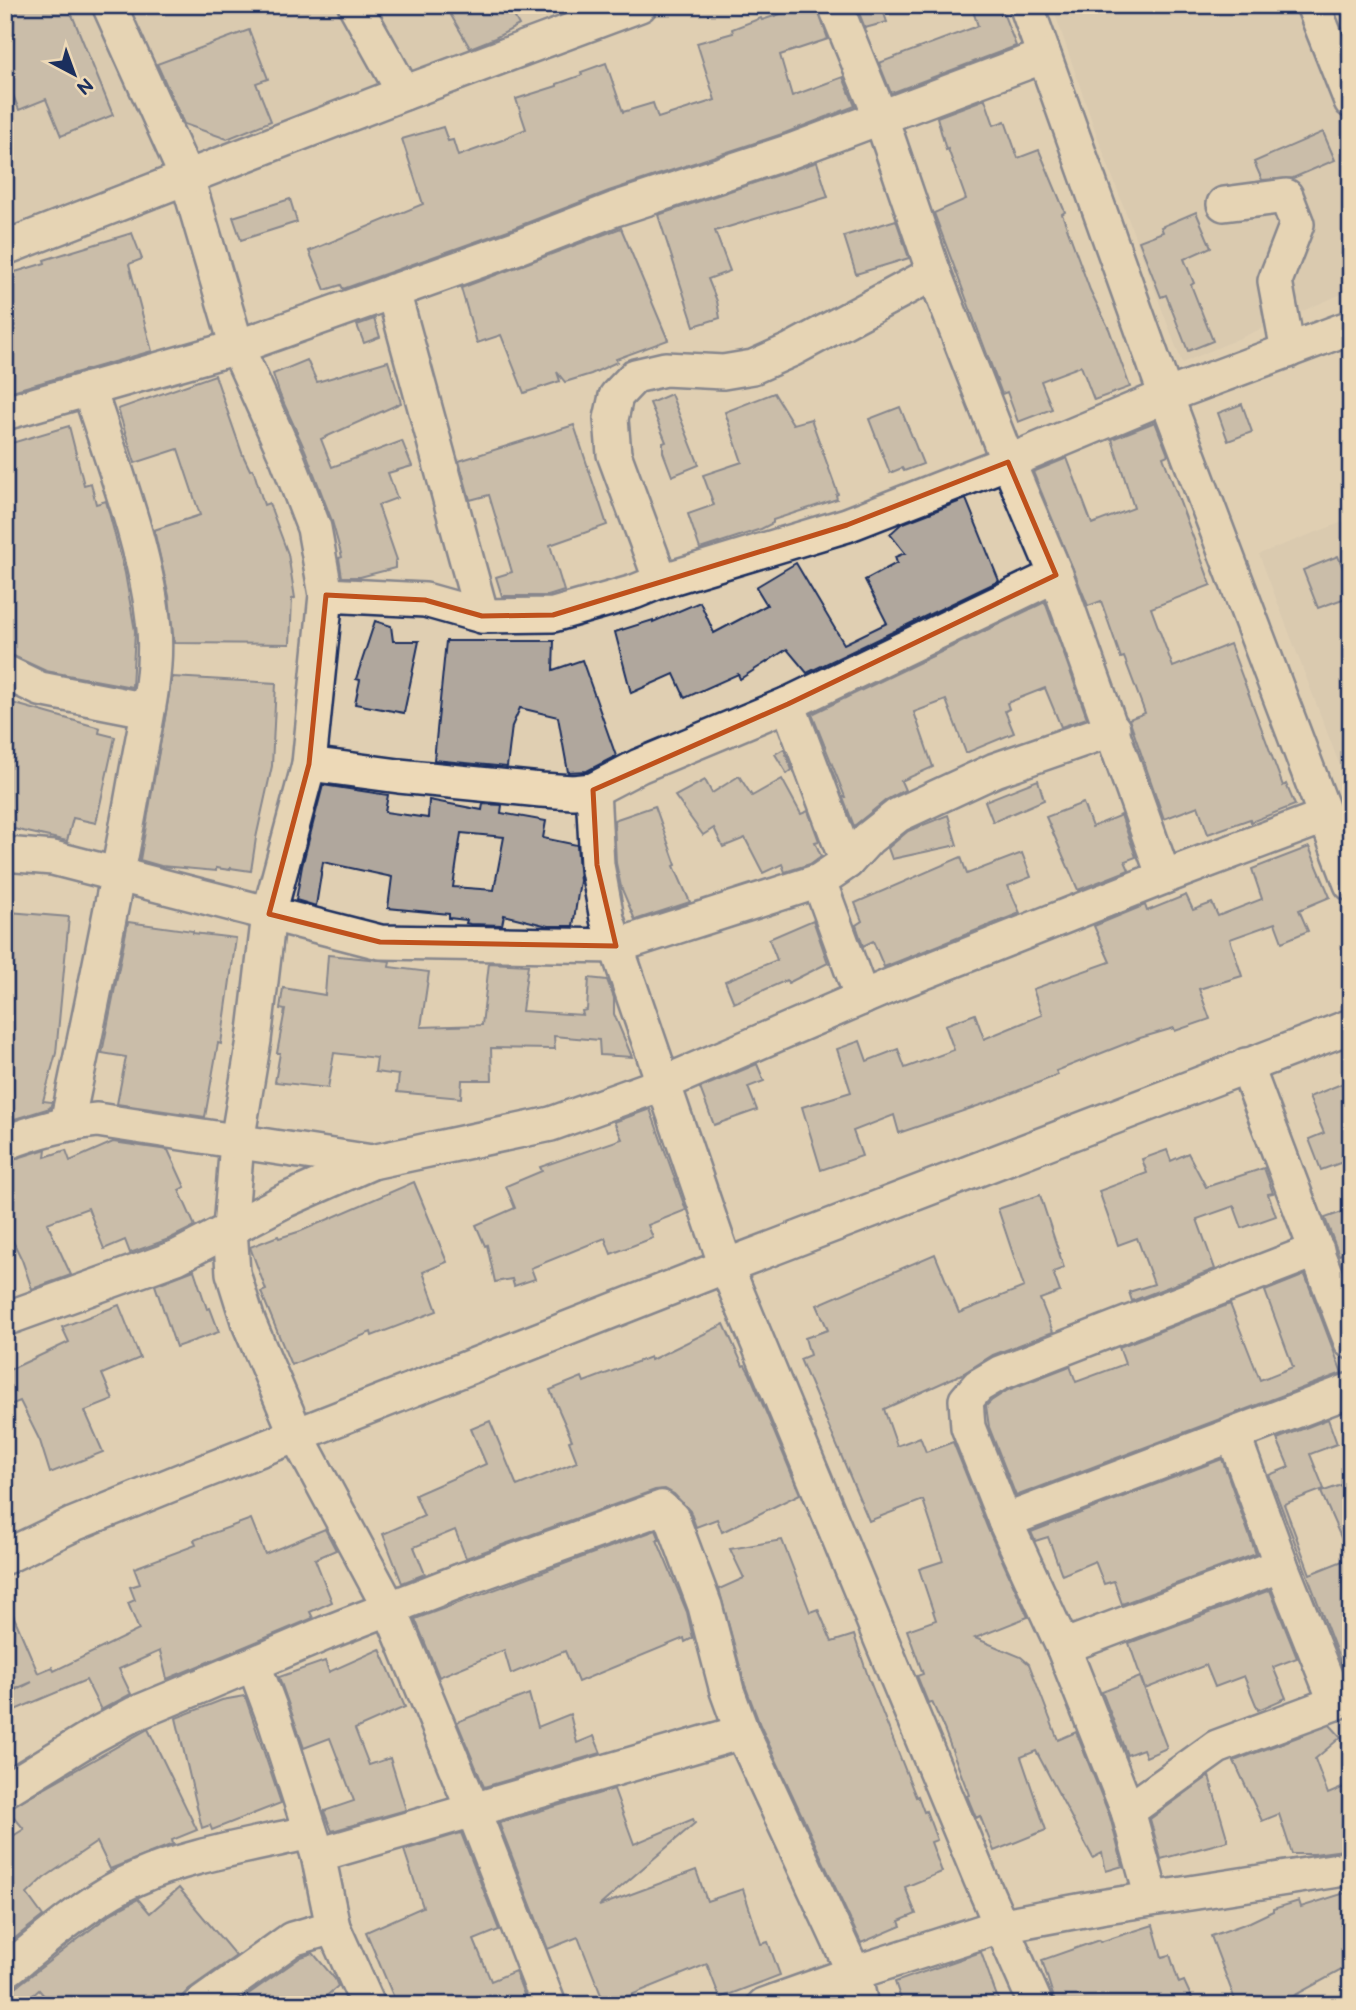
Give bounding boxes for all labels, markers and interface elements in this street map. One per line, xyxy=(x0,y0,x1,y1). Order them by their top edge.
north arrow xyxy=(38,38,108,108)
text: N xyxy=(71,72,97,99)

